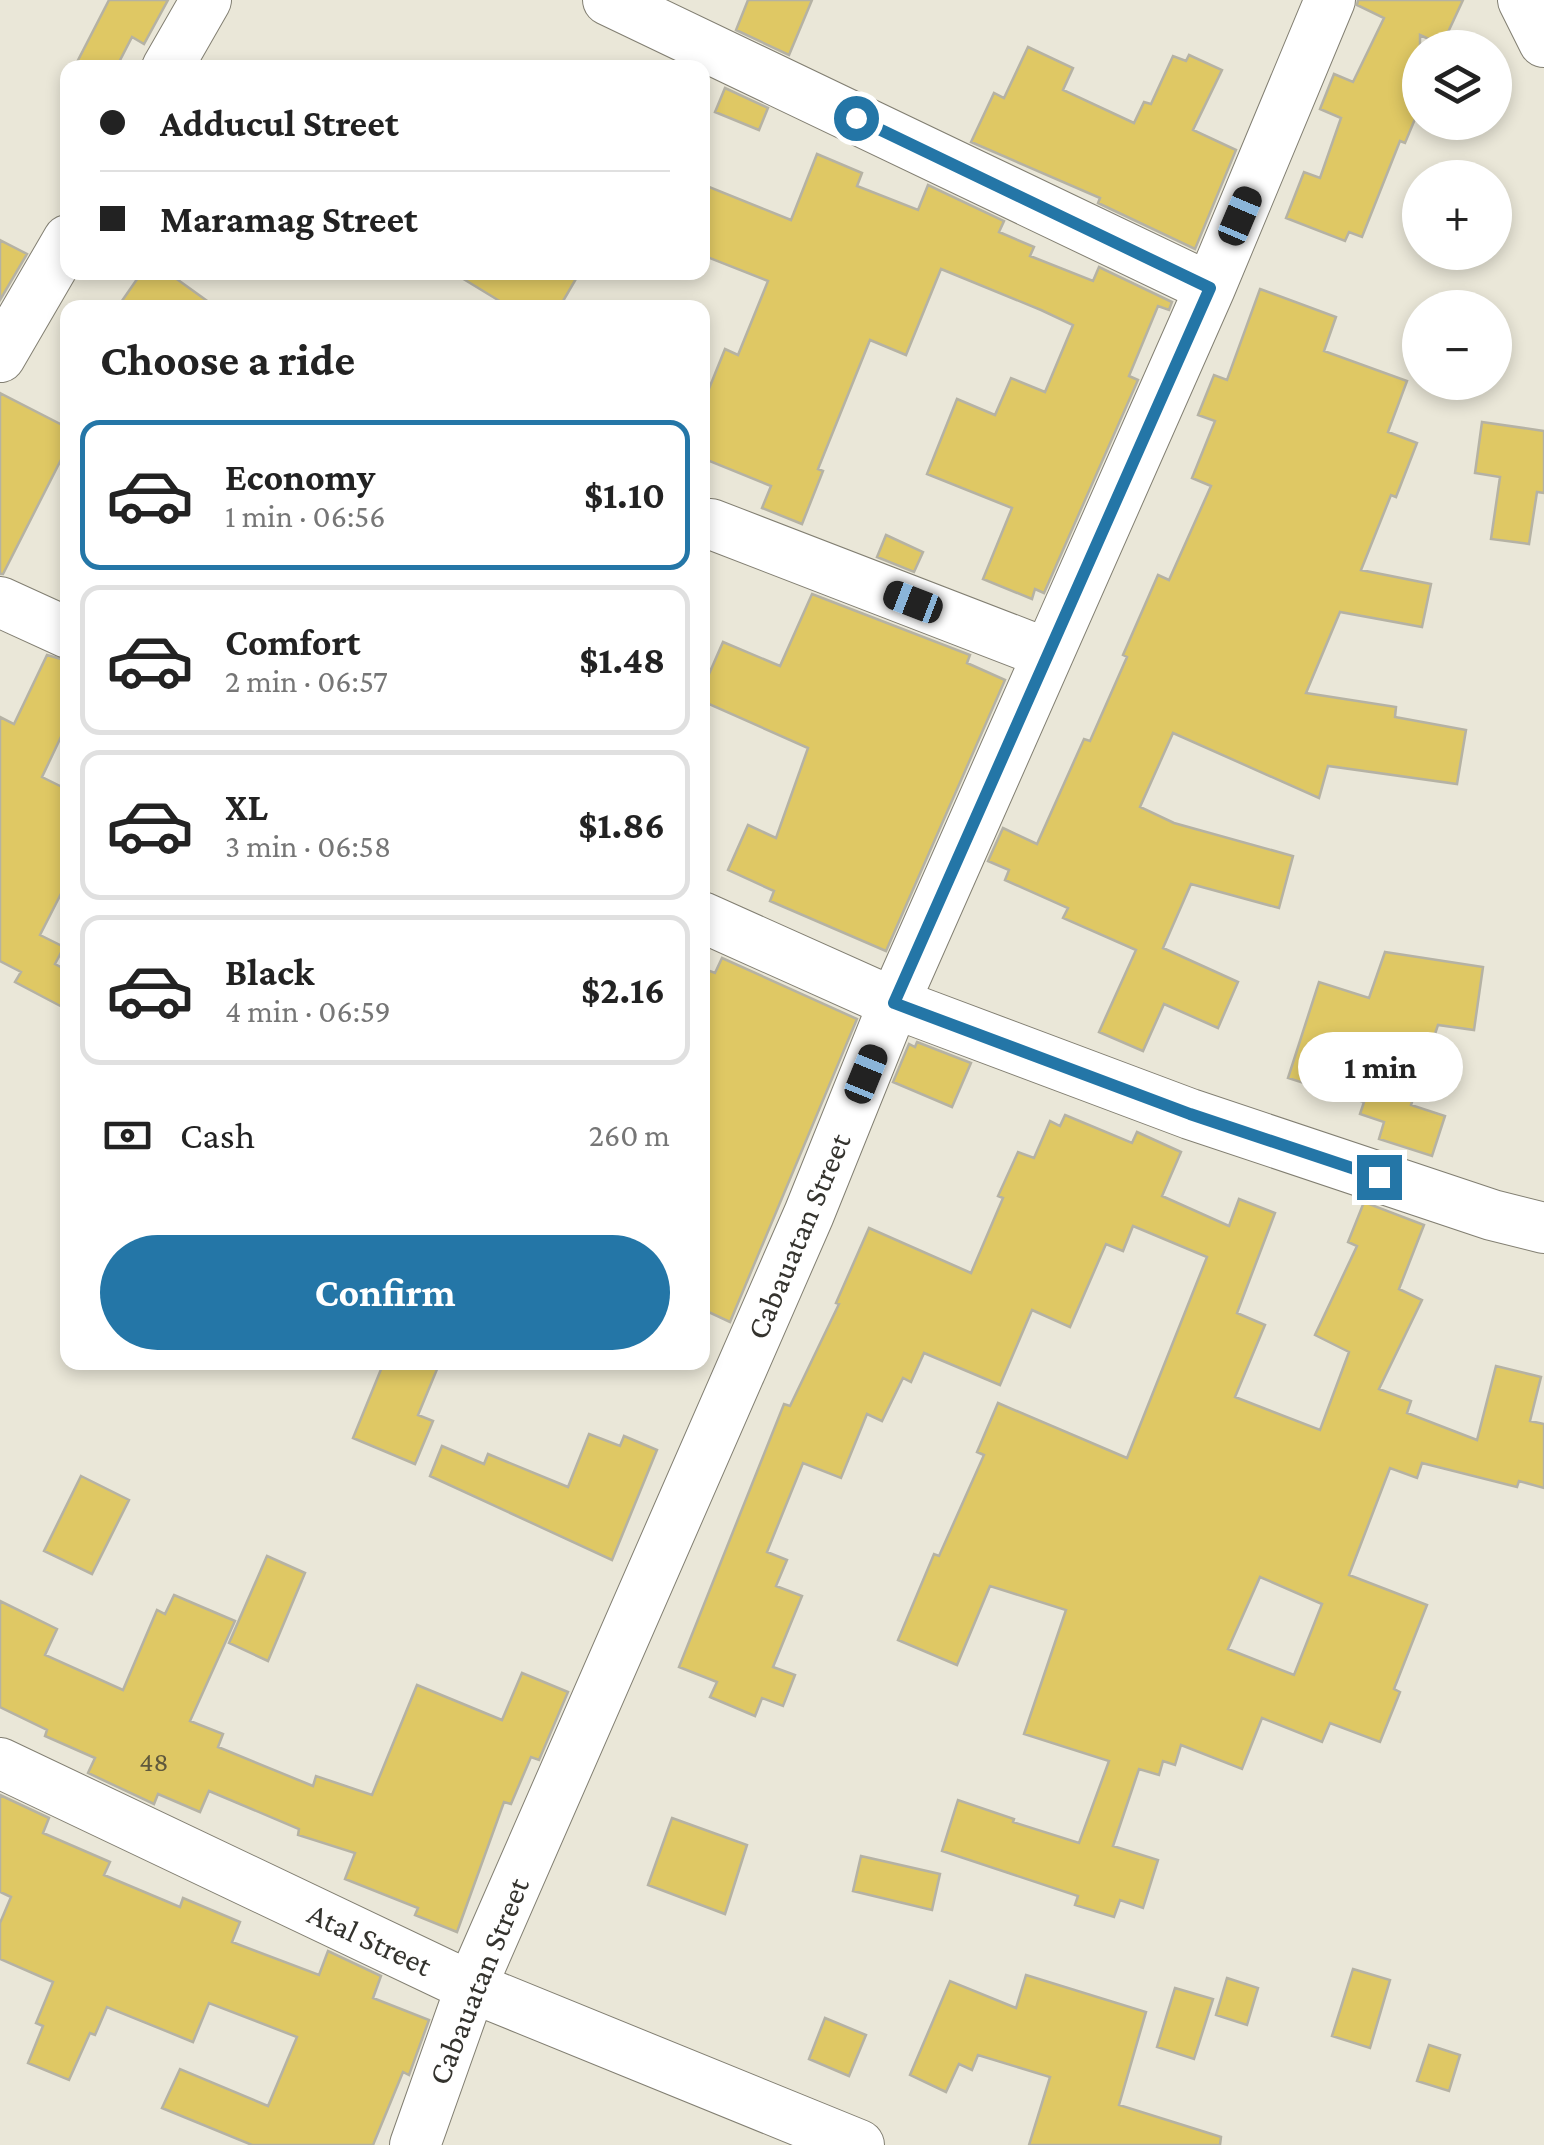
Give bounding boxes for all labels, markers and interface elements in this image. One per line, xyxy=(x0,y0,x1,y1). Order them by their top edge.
map controls xyxy=(1402,30,1512,400)
button: layers xyxy=(1402,30,1512,140)
route start xyxy=(834,96,879,141)
text: Adducul Street xyxy=(160,102,399,144)
button: + xyxy=(1402,160,1512,270)
car xyxy=(1214,183,1266,249)
text: Maramag Street xyxy=(160,198,418,240)
button: − xyxy=(1402,290,1512,400)
text: Choose a ride xyxy=(100,335,355,385)
icon: car xyxy=(105,450,195,540)
text: Economy xyxy=(225,456,375,498)
text: $1.10 xyxy=(584,474,665,516)
text: 1 min · 06:56 xyxy=(225,498,386,534)
car xyxy=(880,577,946,627)
icon: car xyxy=(105,615,195,705)
text: Comfort xyxy=(225,621,361,663)
text: $1.48 xyxy=(579,639,665,681)
text: 2 min · 06:57 xyxy=(225,663,388,699)
icon: car xyxy=(105,780,195,870)
text: XL xyxy=(225,786,268,828)
text: $1.86 xyxy=(578,804,665,846)
text: 3 min · 06:58 xyxy=(225,828,391,864)
icon: car xyxy=(105,945,195,1035)
text: Black xyxy=(225,951,314,993)
text: $2.16 xyxy=(581,969,665,1011)
text: 4 min · 06:59 xyxy=(225,993,391,1029)
callout: 1 min xyxy=(1296,1032,1462,1102)
car xyxy=(841,1041,891,1107)
text: 1 min xyxy=(1344,1049,1417,1085)
icon: cash xyxy=(100,1108,155,1163)
text: Cash xyxy=(180,1114,255,1156)
text: 260 m xyxy=(589,1117,670,1153)
street label: Cabauatan Street xyxy=(738,1127,858,1344)
route end xyxy=(1357,1155,1402,1200)
button: Confirm xyxy=(100,1235,670,1350)
house number: 48 xyxy=(139,1746,169,1777)
street label: Cabauatan Street xyxy=(420,1872,536,2090)
street label: Atal Street xyxy=(302,1895,438,1983)

